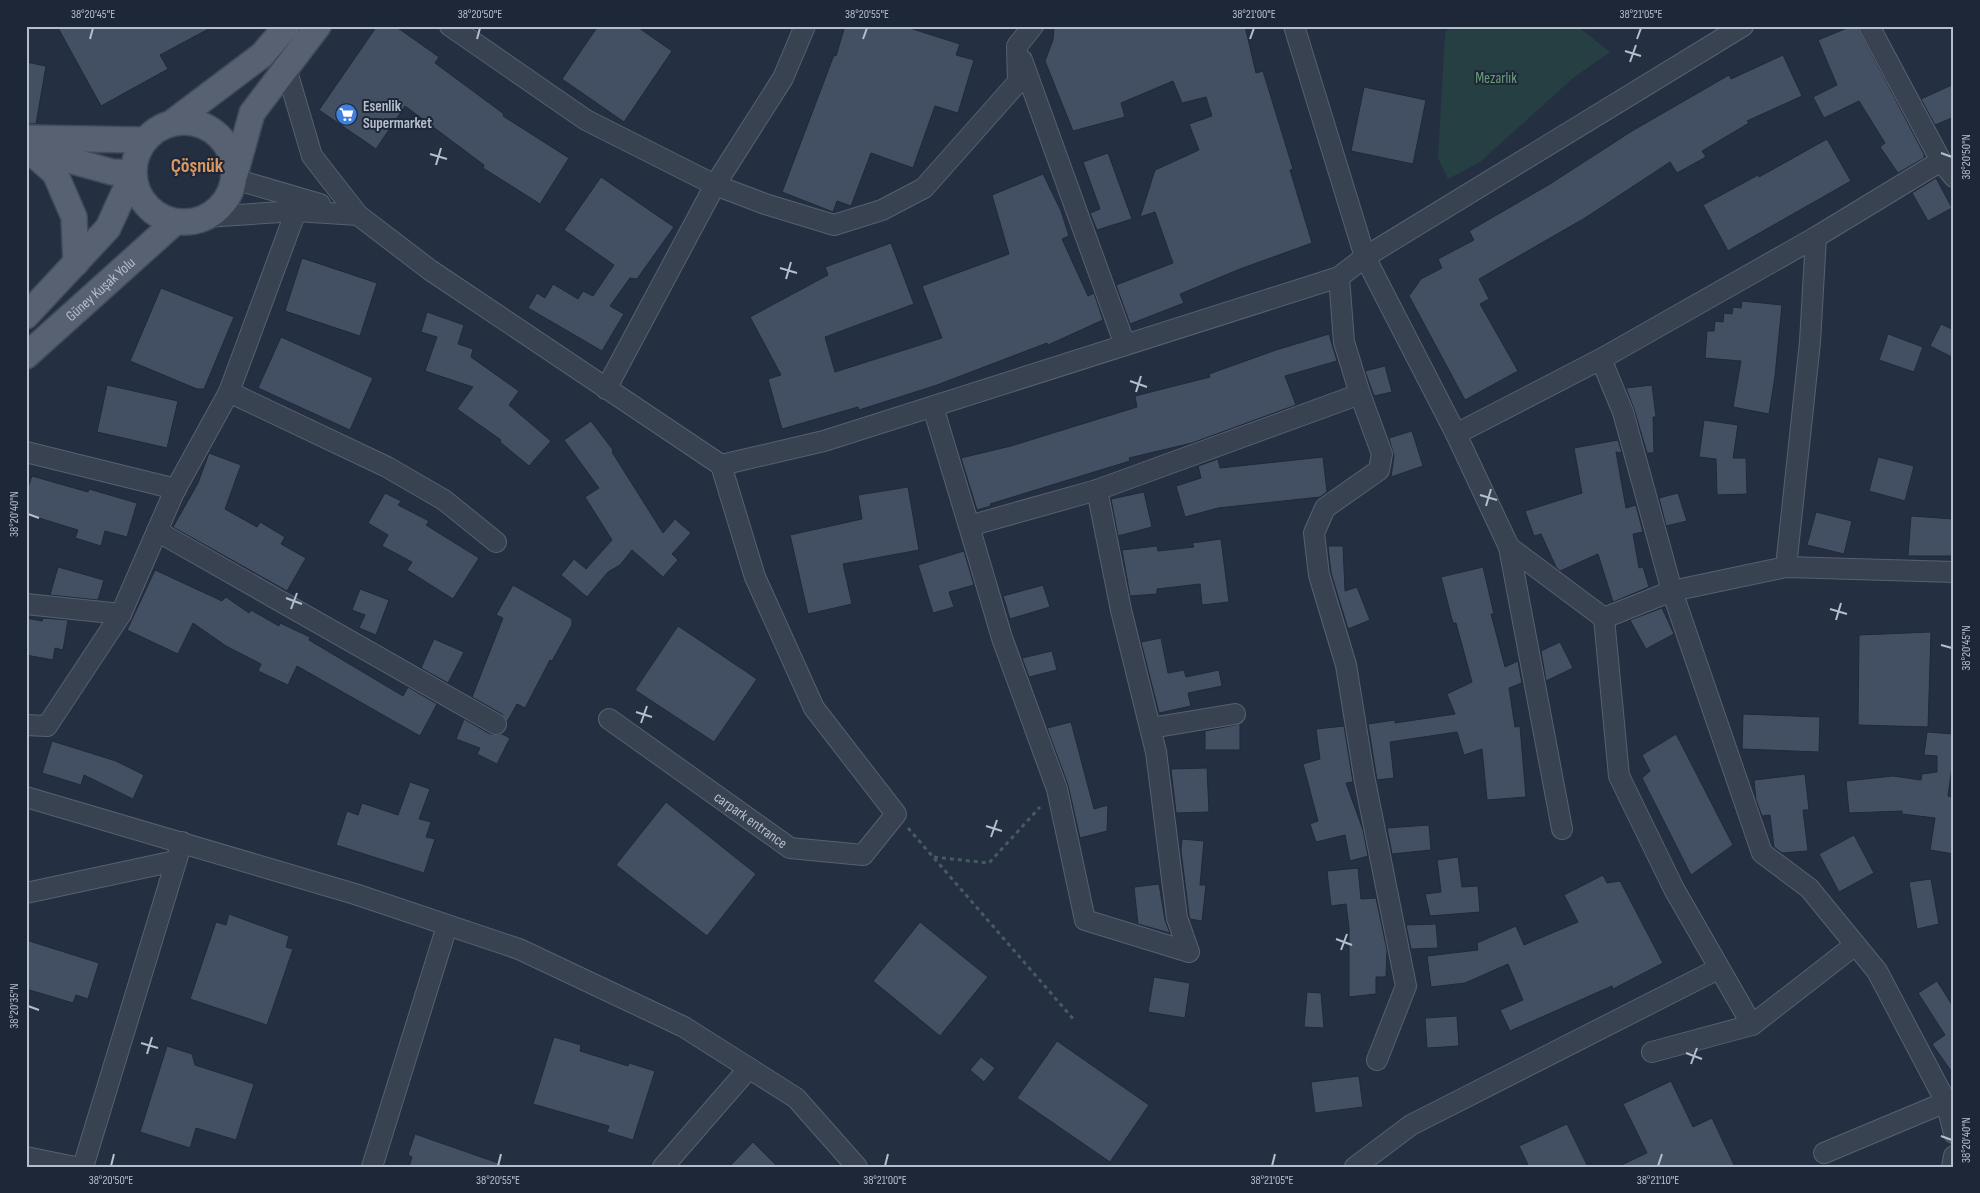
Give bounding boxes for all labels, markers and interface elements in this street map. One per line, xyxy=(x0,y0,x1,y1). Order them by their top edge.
text: 38°20'45"E xyxy=(71,7,115,22)
text: 38°20'50"E xyxy=(458,7,502,22)
text: 38°20'55"E xyxy=(845,7,889,22)
text: 38°21'00"E xyxy=(1232,7,1276,22)
text: 38°21'05"E xyxy=(1619,7,1663,22)
park label: Mezarlık xyxy=(1475,69,1517,88)
place label: Esenlik Supermarket xyxy=(363,97,432,133)
supermarket icon: Esenlik Supermarket xyxy=(335,103,359,127)
text: 38°20'50"N xyxy=(1959,134,1974,180)
district label: Çöşnük xyxy=(171,154,224,178)
street label: Güney Kuşak Yolu xyxy=(62,253,139,325)
text: 38°20'40"N xyxy=(7,491,22,537)
text: 38°20'45"N xyxy=(1959,625,1974,671)
street label: carpark entrance xyxy=(710,787,791,853)
text: 38°20'35"N xyxy=(7,983,22,1029)
text: 38°20'40"N xyxy=(1959,1117,1974,1163)
text: 38°20'50"E xyxy=(89,1173,133,1188)
text: 38°20'55"E xyxy=(476,1173,520,1188)
text: 38°21'00"E xyxy=(863,1173,907,1188)
text: 38°21'05"E xyxy=(1250,1173,1294,1188)
text: 38°21'10"E xyxy=(1637,1173,1679,1188)

